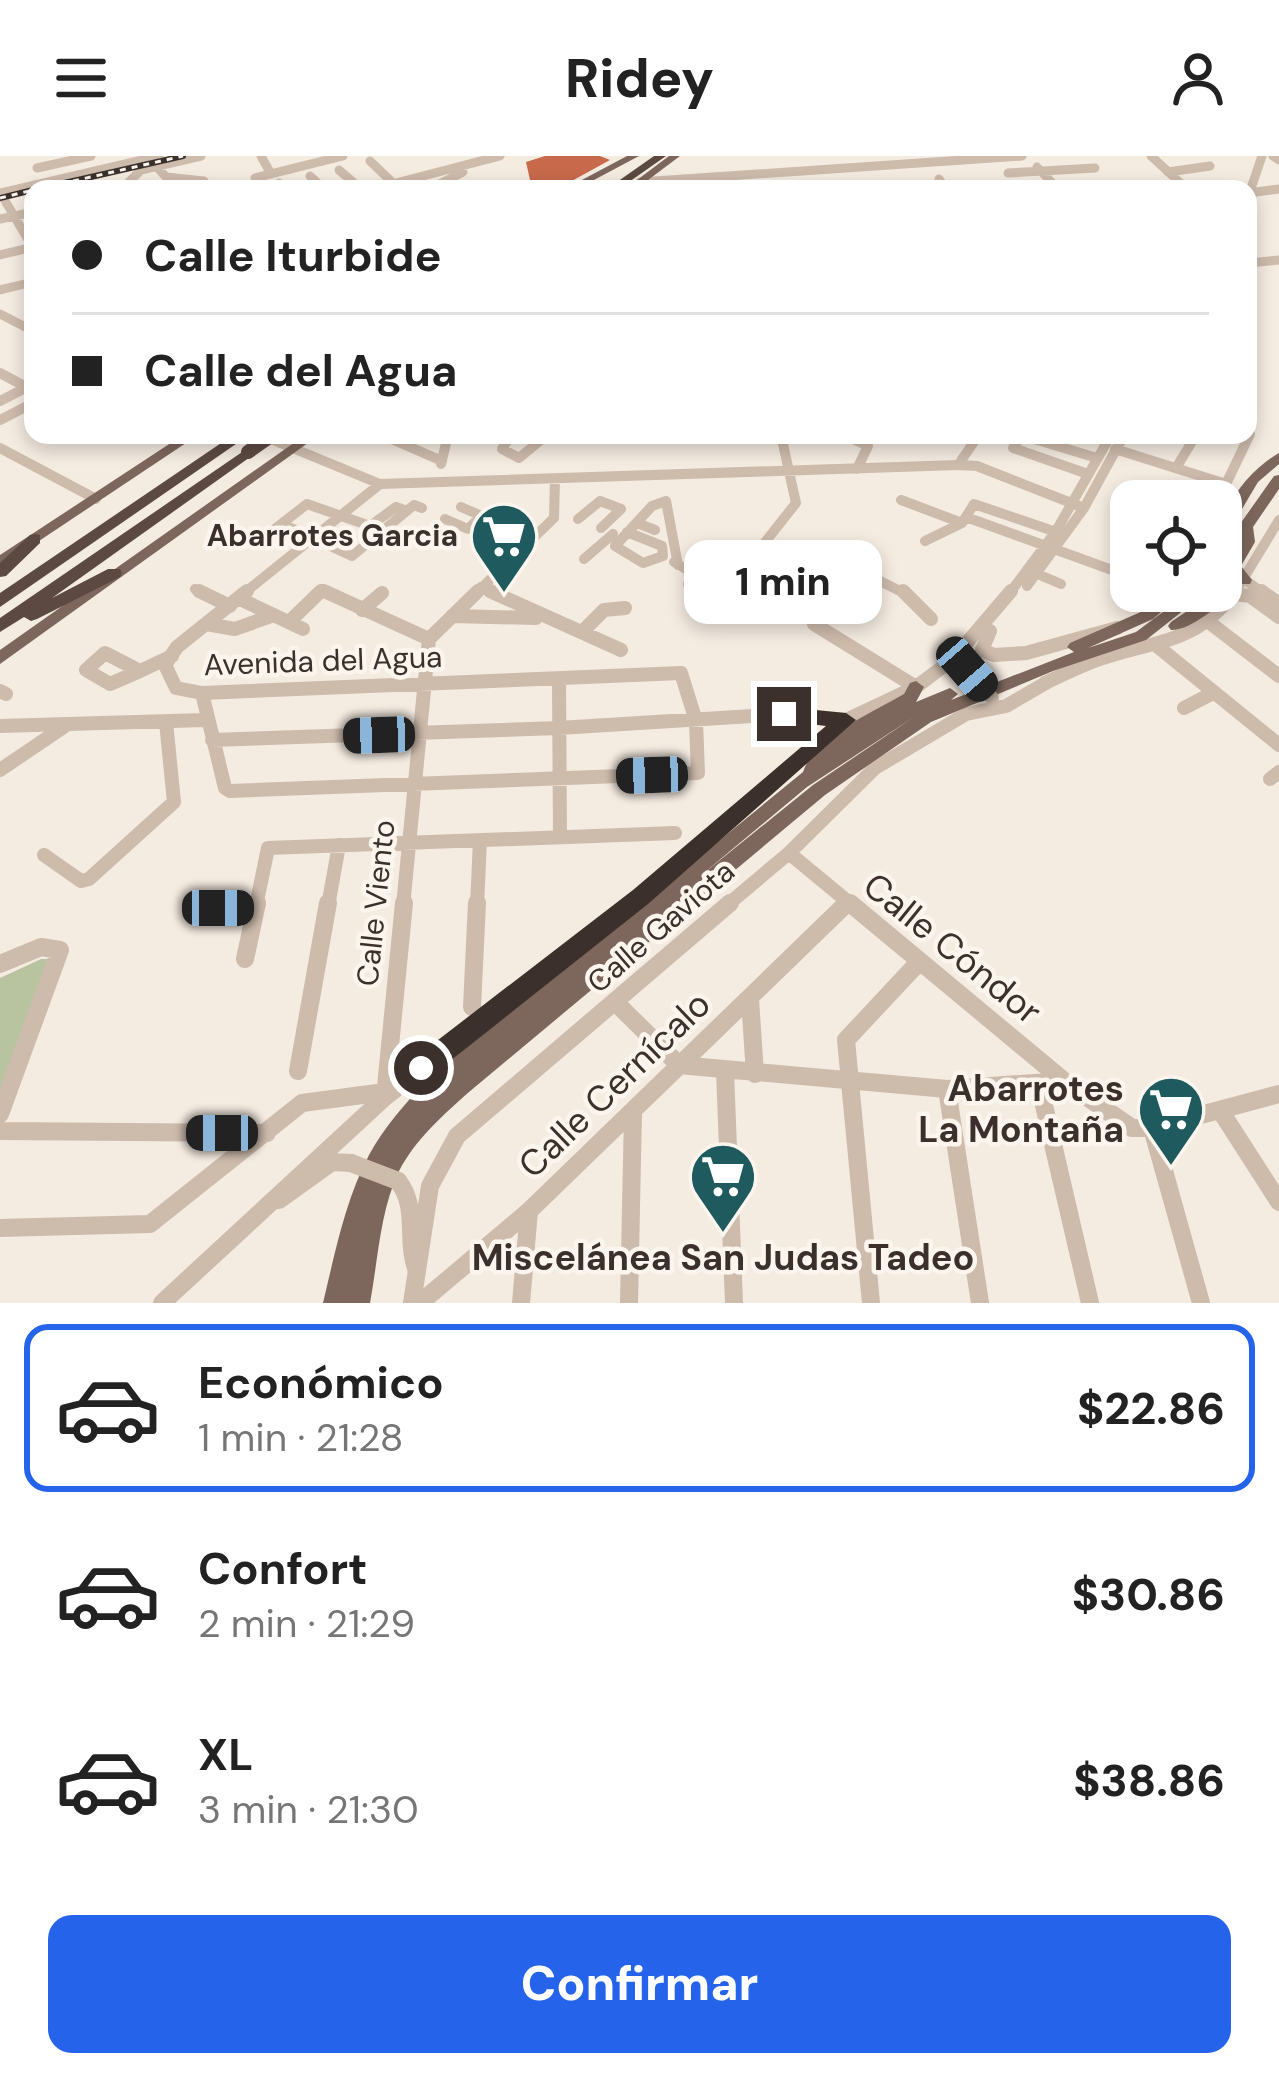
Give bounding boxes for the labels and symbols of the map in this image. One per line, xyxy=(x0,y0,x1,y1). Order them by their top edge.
supermarket icon: Abarrotes Garcia xyxy=(469,501,539,595)
place label: Abarrotes Garcia xyxy=(207,516,458,555)
callout: 1 min xyxy=(685,540,883,624)
car xyxy=(930,630,1004,708)
street label: Avenida del Agua xyxy=(203,637,443,684)
route end xyxy=(757,687,811,741)
car xyxy=(342,716,416,754)
car xyxy=(615,756,689,794)
street label: Calle Viento xyxy=(347,818,404,988)
street label: Calle Gaviota xyxy=(579,852,743,1001)
street label: Calle Cóndor xyxy=(854,862,1052,1035)
car xyxy=(182,890,254,926)
street label: Calle Cernícalo xyxy=(508,981,720,1188)
route start xyxy=(394,1041,448,1095)
place label: Abarrotes La Montaña xyxy=(918,1065,1124,1153)
supermarket icon: Abarrotes La Montaña xyxy=(1136,1074,1206,1168)
car xyxy=(186,1115,258,1151)
supermarket icon: Miscelánea San Judas Tadeo xyxy=(688,1141,758,1235)
place label: Miscelánea San Judas Tadeo xyxy=(472,1234,974,1281)

